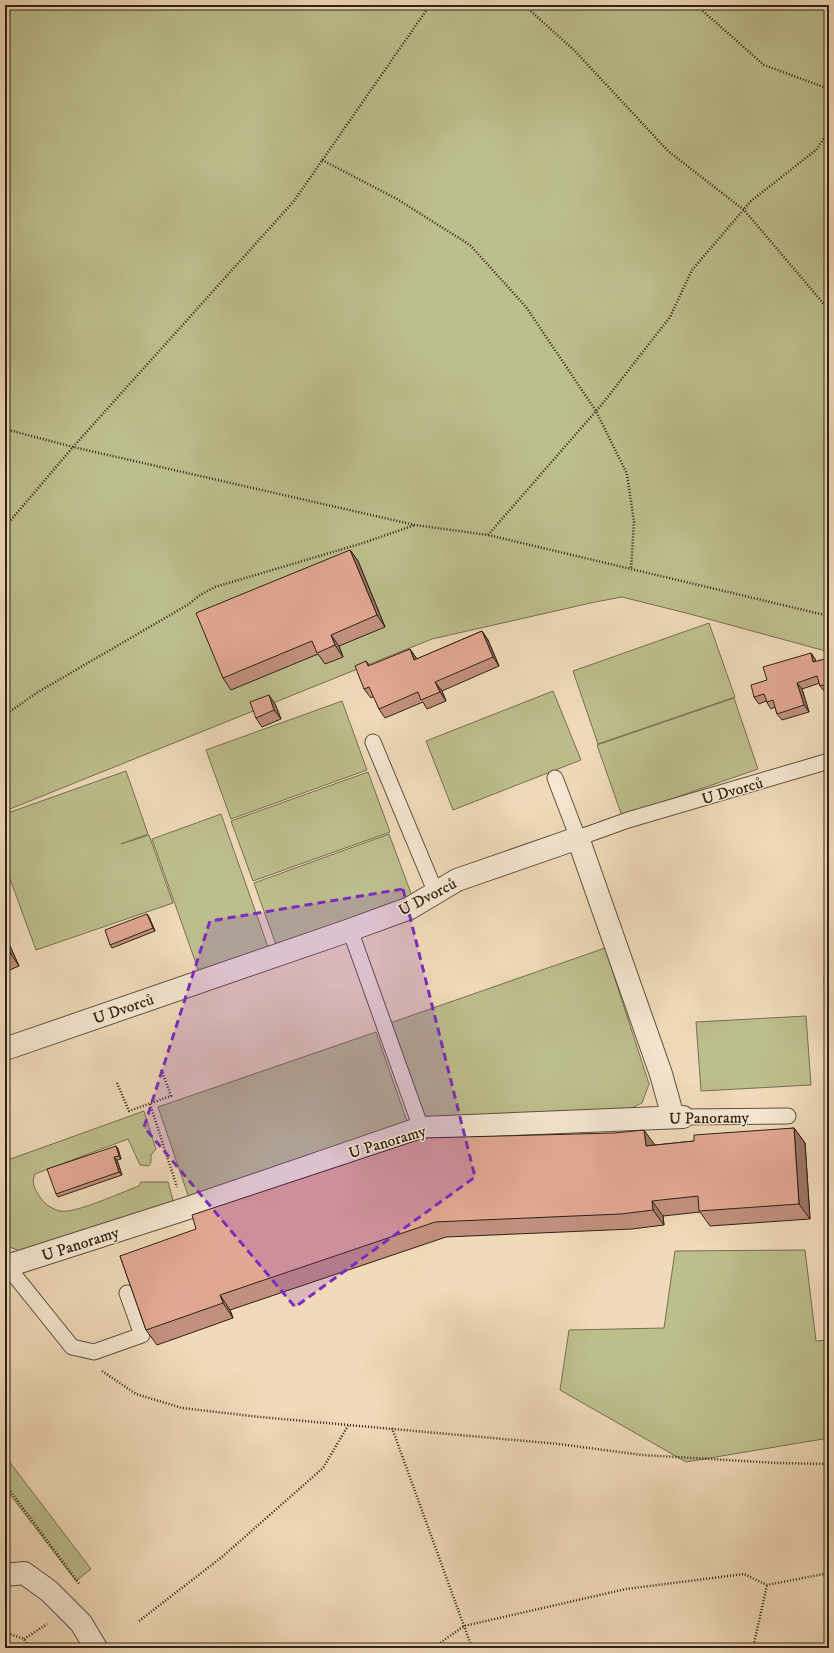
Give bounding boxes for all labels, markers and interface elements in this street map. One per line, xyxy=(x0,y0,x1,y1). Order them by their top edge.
street label: U Dvorců xyxy=(699,773,766,809)
street label: U Dvorců xyxy=(395,873,460,920)
street label: U Dvorců xyxy=(90,989,157,1029)
street label: U Panoramy xyxy=(669,1107,750,1129)
street label: U Panoramy xyxy=(346,1121,429,1163)
street label: U Panoramy xyxy=(39,1222,122,1266)

